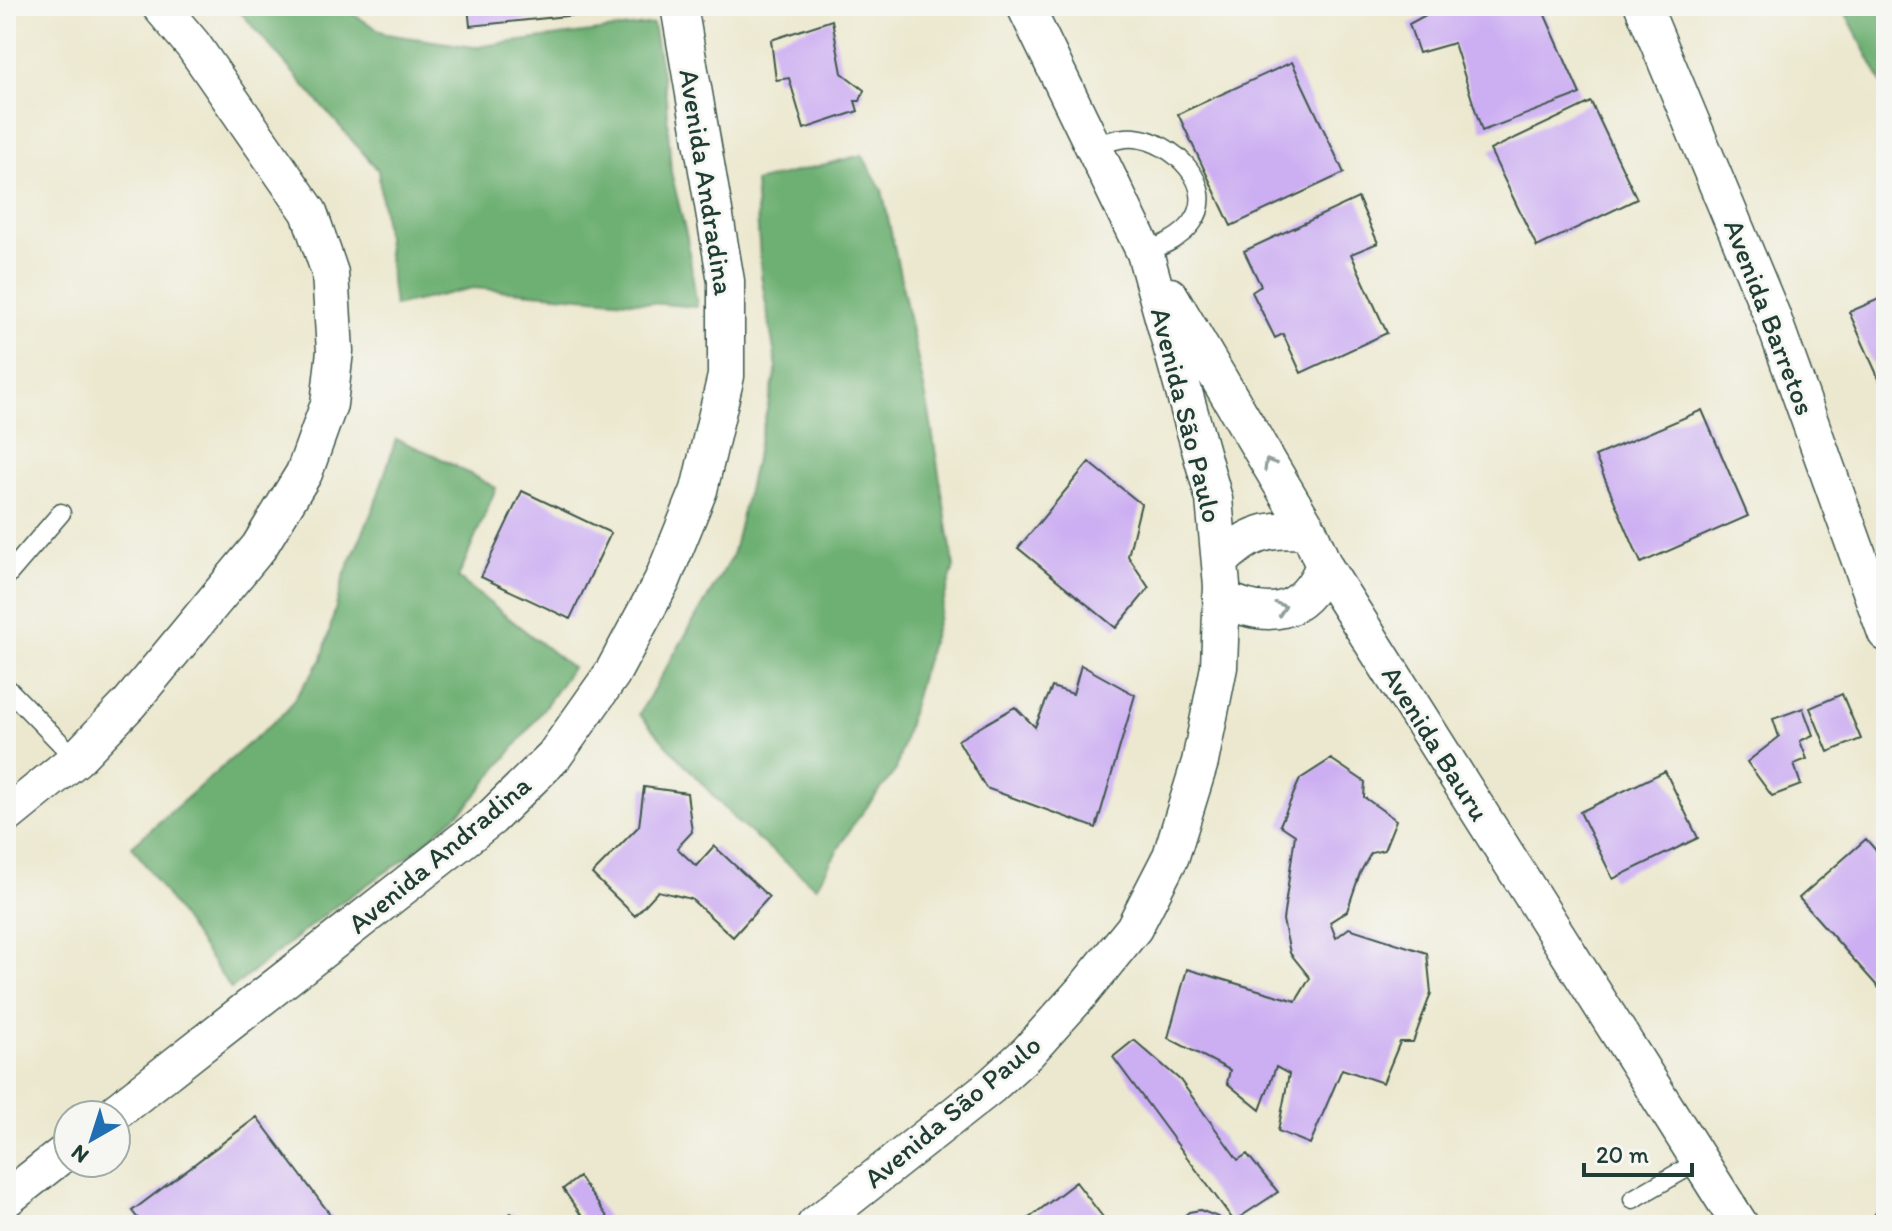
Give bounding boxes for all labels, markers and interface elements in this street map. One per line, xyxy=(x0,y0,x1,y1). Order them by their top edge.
street label: Avenida Andradina xyxy=(672,66,742,298)
street label: Avenida Barretos xyxy=(1717,214,1823,420)
street label: Avenida São Paulo xyxy=(1144,304,1230,526)
one-way arrow xyxy=(1264,458,1279,473)
one-way arrow xyxy=(1274,601,1287,617)
street label: Avenida Bauru xyxy=(1375,659,1497,827)
street label: Avenida Andradina xyxy=(341,767,538,940)
street label: Avenida São Paulo xyxy=(857,1027,1047,1195)
north arrow xyxy=(52,1099,132,1179)
scale bar xyxy=(1584,1127,1692,1177)
text: N xyxy=(65,1139,94,1169)
text: 20 m xyxy=(1596,1140,1649,1169)

